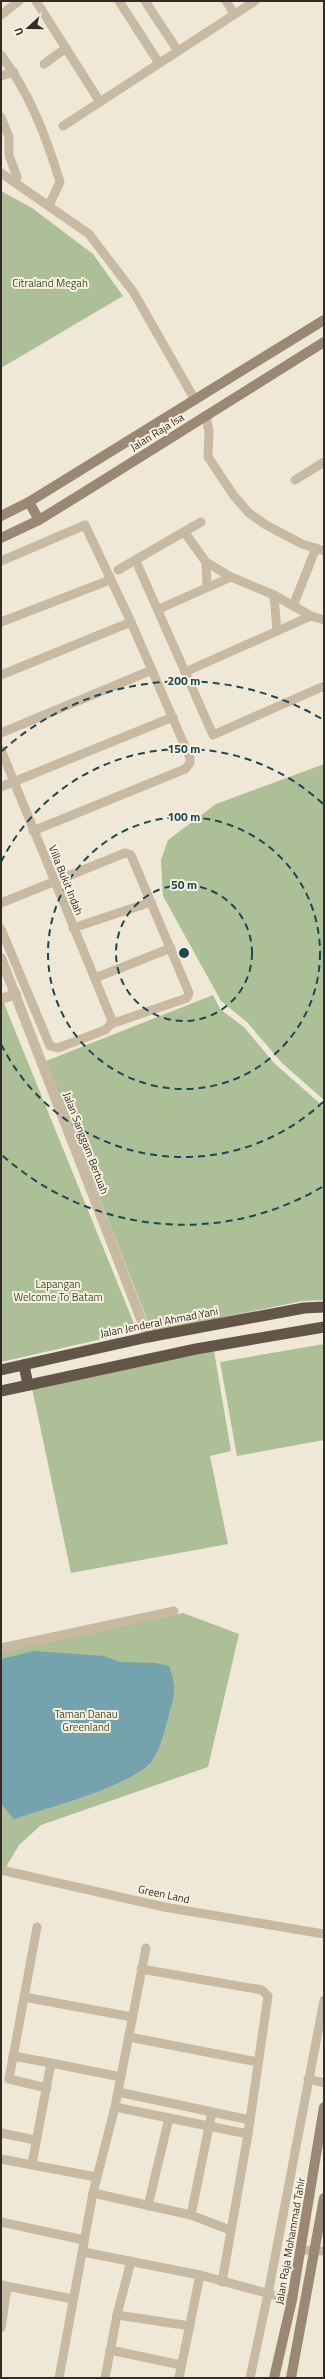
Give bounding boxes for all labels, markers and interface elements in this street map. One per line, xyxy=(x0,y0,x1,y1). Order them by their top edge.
north arrow xyxy=(8,8,48,48)
text: U xyxy=(10,25,27,38)
park label: Citraland Megah xyxy=(12,275,88,291)
street label: Jalan Raja Isa xyxy=(127,409,188,455)
text: 200 m xyxy=(168,671,200,690)
text: 150 m xyxy=(168,739,200,758)
text: 100 m xyxy=(168,807,200,826)
street label: Villa Bukit Indah xyxy=(45,843,87,918)
text: 50 m xyxy=(171,875,197,894)
centre of rings xyxy=(177,946,191,960)
street label: Jalan Sanggam Bertuah xyxy=(59,1090,113,1196)
park label: Lapangan Welcome To Batam xyxy=(13,1276,103,1305)
street label: Jalan Jenderal Ahmad Yani xyxy=(99,1303,219,1341)
park label: Taman Danau Greenland xyxy=(54,1706,118,1735)
street label: Green Land xyxy=(137,1881,191,1907)
street label: Jalan Raja Mohammad Tahir xyxy=(271,2176,309,2306)

